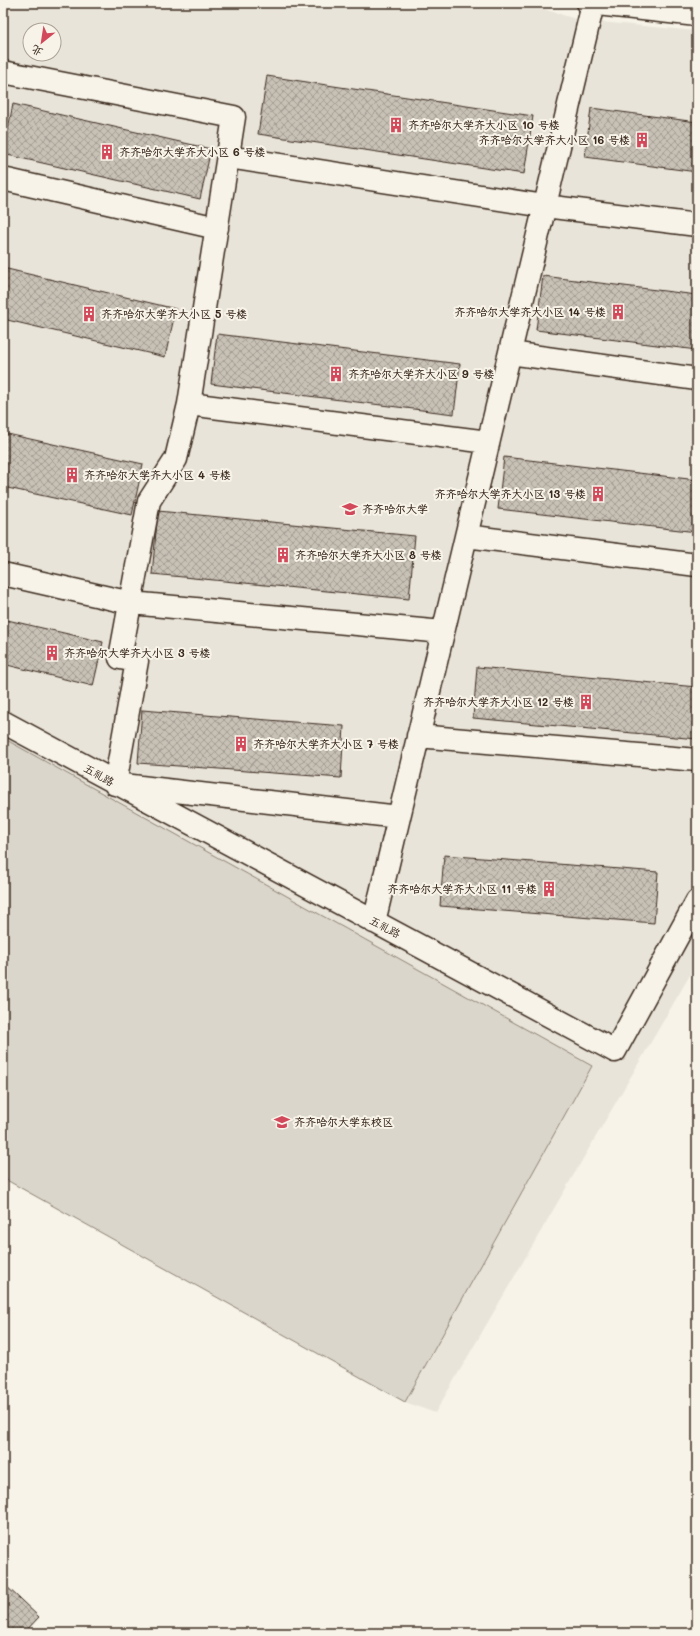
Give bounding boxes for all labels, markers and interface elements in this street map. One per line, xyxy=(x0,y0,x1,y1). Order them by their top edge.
north arrow xyxy=(22,22,62,62)
text: 北 xyxy=(28,42,45,60)
building icon: 齐齐哈尔大学齐大小区 10 号楼 xyxy=(387,116,405,134)
place label: 齐齐哈尔大学齐大小区 10 号楼 xyxy=(408,117,560,132)
building icon: 齐齐哈尔大学齐大小区 16 号楼 xyxy=(633,131,651,149)
place label: 齐齐哈尔大学齐大小区 16 号楼 xyxy=(479,132,630,147)
building icon: 齐齐哈尔大学齐大小区 6 号楼 xyxy=(98,143,116,161)
place label: 齐齐哈尔大学齐大小区 6 号楼 xyxy=(119,144,266,159)
building icon: 齐齐哈尔大学齐大小区 14 号楼 xyxy=(609,303,627,321)
place label: 齐齐哈尔大学齐大小区 14 号楼 xyxy=(454,304,606,319)
building icon: 齐齐哈尔大学齐大小区 5 号楼 xyxy=(80,305,98,323)
place label: 齐齐哈尔大学齐大小区 5 号楼 xyxy=(101,306,247,321)
building icon: 齐齐哈尔大学齐大小区 9 号楼 xyxy=(327,365,345,383)
place label: 齐齐哈尔大学齐大小区 9 号楼 xyxy=(348,366,495,381)
building icon: 齐齐哈尔大学齐大小区 4 号楼 xyxy=(63,466,81,484)
place label: 齐齐哈尔大学齐大小区 4 号楼 xyxy=(84,467,231,482)
building icon: 齐齐哈尔大学齐大小区 13 号楼 xyxy=(589,485,607,503)
place label: 齐齐哈尔大学齐大小区 13 号楼 xyxy=(435,486,586,501)
school or university icon: 齐齐哈尔大学 xyxy=(341,500,359,518)
place label: 齐齐哈尔大学 xyxy=(362,501,428,516)
building icon: 齐齐哈尔大学齐大小区 8 号楼 xyxy=(274,546,292,564)
place label: 齐齐哈尔大学齐大小区 8 号楼 xyxy=(295,547,442,562)
building icon: 齐齐哈尔大学齐大小区 3 号楼 xyxy=(43,644,61,662)
place label: 齐齐哈尔大学齐大小区 3 号楼 xyxy=(64,645,211,660)
building icon: 齐齐哈尔大学齐大小区 12 号楼 xyxy=(577,693,595,711)
place label: 齐齐哈尔大学齐大小区 12 号楼 xyxy=(423,694,574,709)
building icon: 齐齐哈尔大学齐大小区 7 号楼 xyxy=(232,735,250,753)
place label: 齐齐哈尔大学齐大小区 7 号楼 xyxy=(253,736,399,751)
street label: 五礼路 xyxy=(81,760,117,789)
building icon: 齐齐哈尔大学齐大小区 11 号楼 xyxy=(540,880,558,898)
place label: 齐齐哈尔大学齐大小区 11 号楼 xyxy=(387,881,537,896)
street label: 五礼路 xyxy=(367,912,403,941)
school or university icon: 齐齐哈尔大学东校区 xyxy=(273,1113,291,1131)
place label: 齐齐哈尔大学东校区 xyxy=(294,1114,393,1129)

